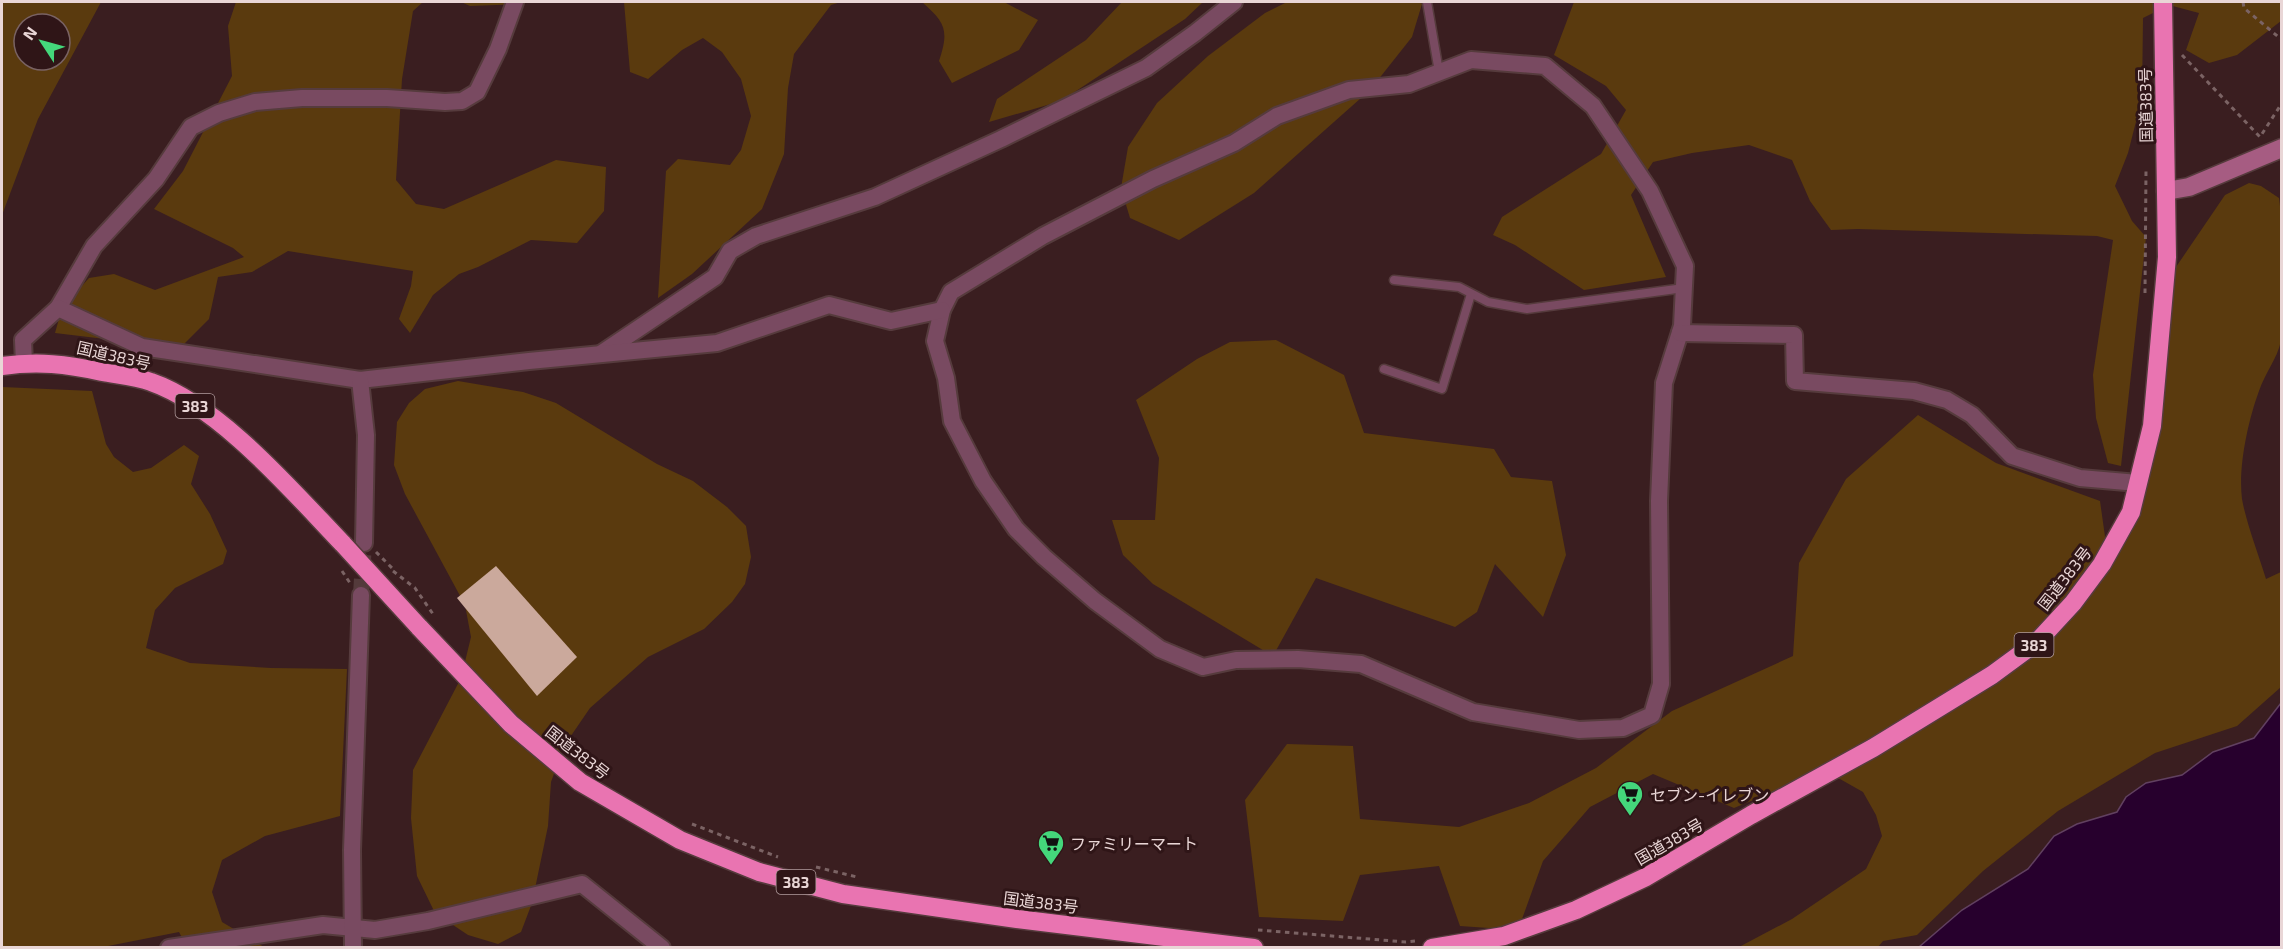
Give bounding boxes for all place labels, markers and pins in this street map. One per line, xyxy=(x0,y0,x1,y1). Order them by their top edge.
supermarket icon: セブン-イレブン xyxy=(1615,779,1645,817)
place label: セブン-イレブン xyxy=(1650,785,1769,804)
supermarket icon: ファミリーマート xyxy=(1036,828,1066,866)
place label: ファミリーマート xyxy=(1070,834,1198,853)

